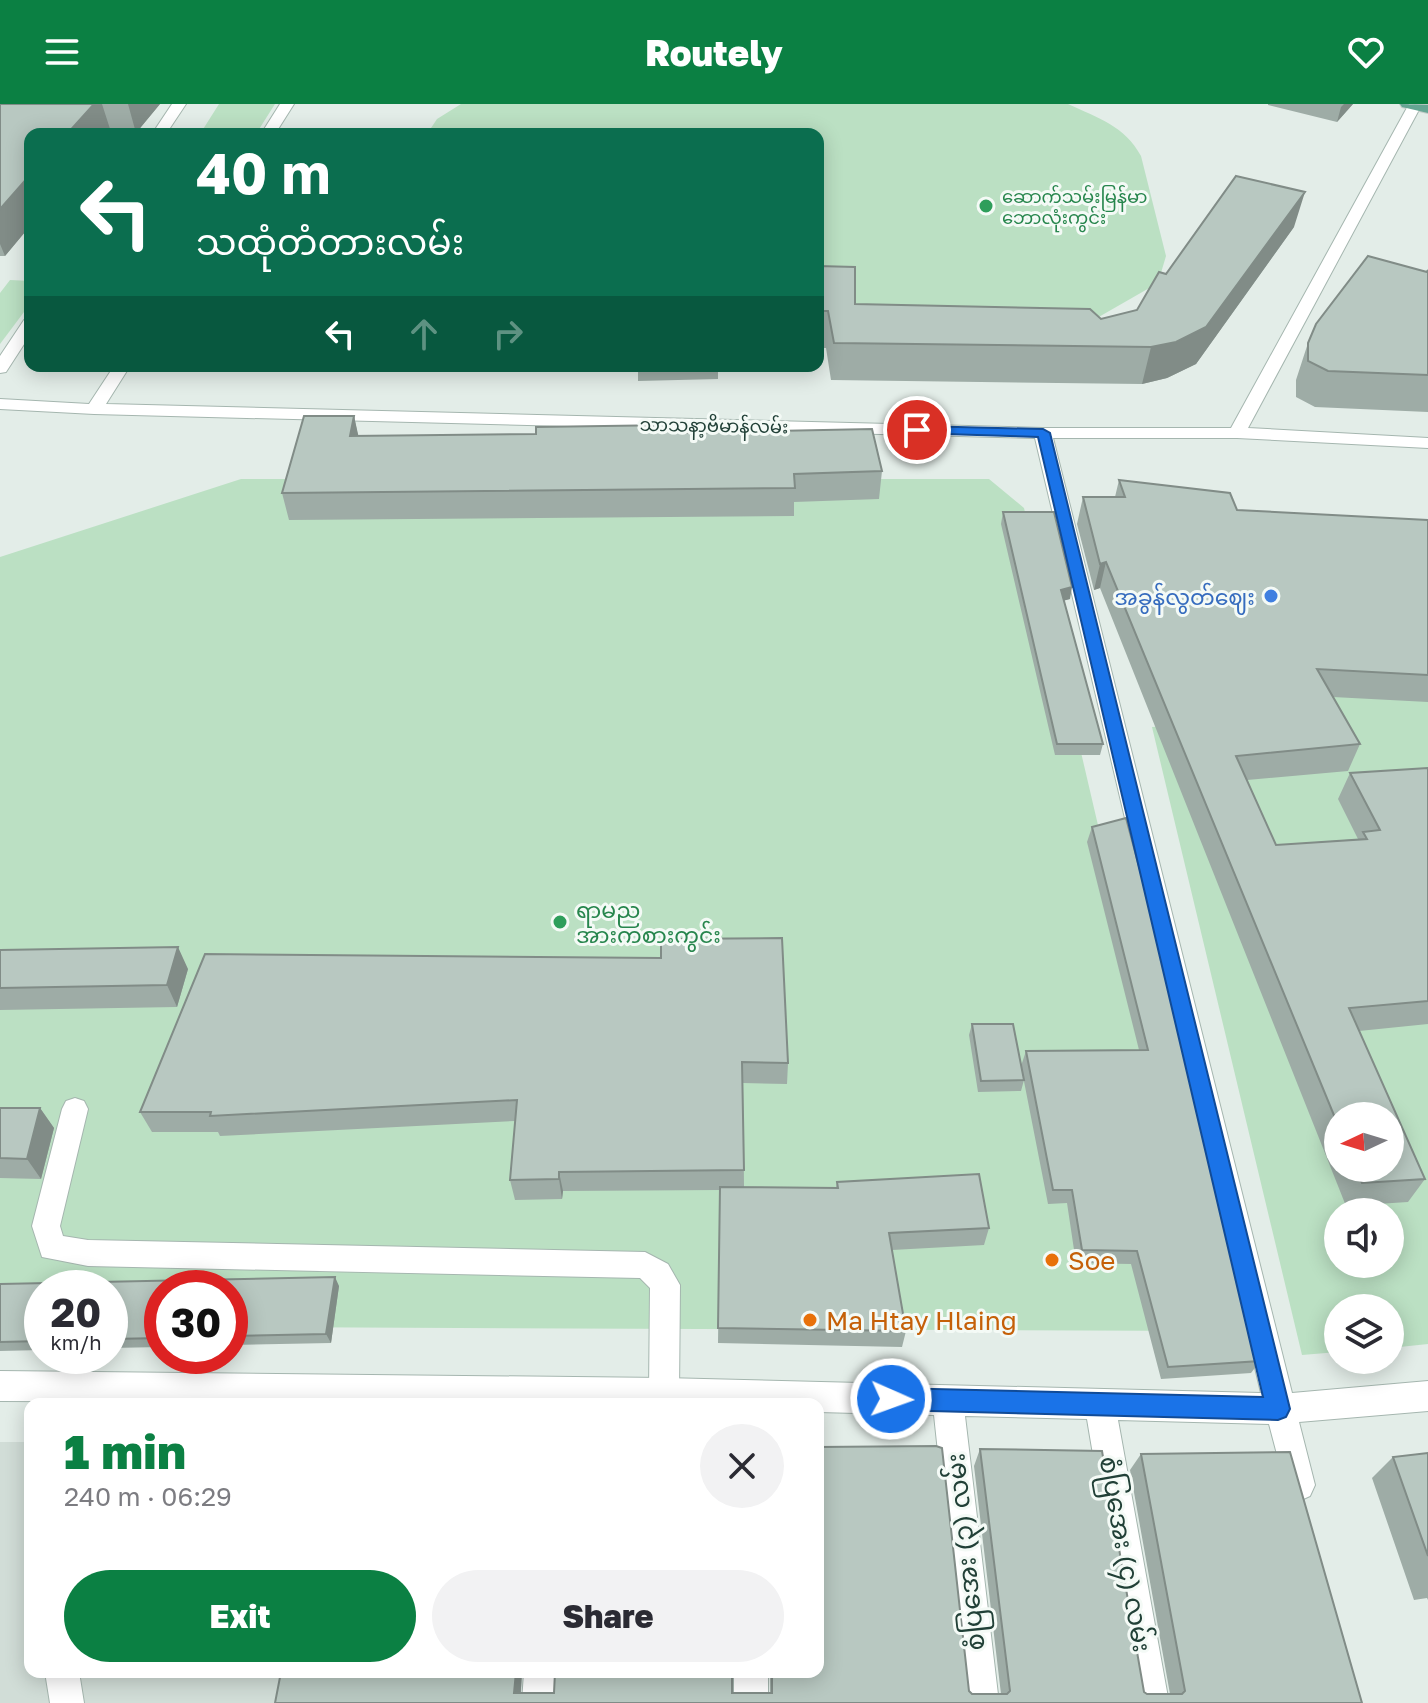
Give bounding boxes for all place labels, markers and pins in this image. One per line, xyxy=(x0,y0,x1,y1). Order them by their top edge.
place label: ဆောက်သမ်းမြန်မာ ဘောလုံးကွင်း xyxy=(1002,184,1147,233)
marker: ဆောက်သမ်းမြန်မာ ဘောလုံးကွင်း xyxy=(977,197,995,215)
pin xyxy=(883,396,951,464)
place label: အခွန်လွတ်ဈေး xyxy=(1114,582,1255,615)
marker: အခွန်လွတ်ဈေး xyxy=(1262,587,1280,605)
place label: ရာမည အားကစားကွင်း xyxy=(576,896,721,952)
marker: ရာမည အားကစားကွင်း xyxy=(551,913,569,931)
place label: Soe xyxy=(1068,1245,1115,1276)
marker: Soe xyxy=(1043,1251,1061,1269)
place label: Ma Htay Hlaing xyxy=(826,1305,1017,1336)
marker: Ma Htay Hlaing xyxy=(801,1311,819,1329)

